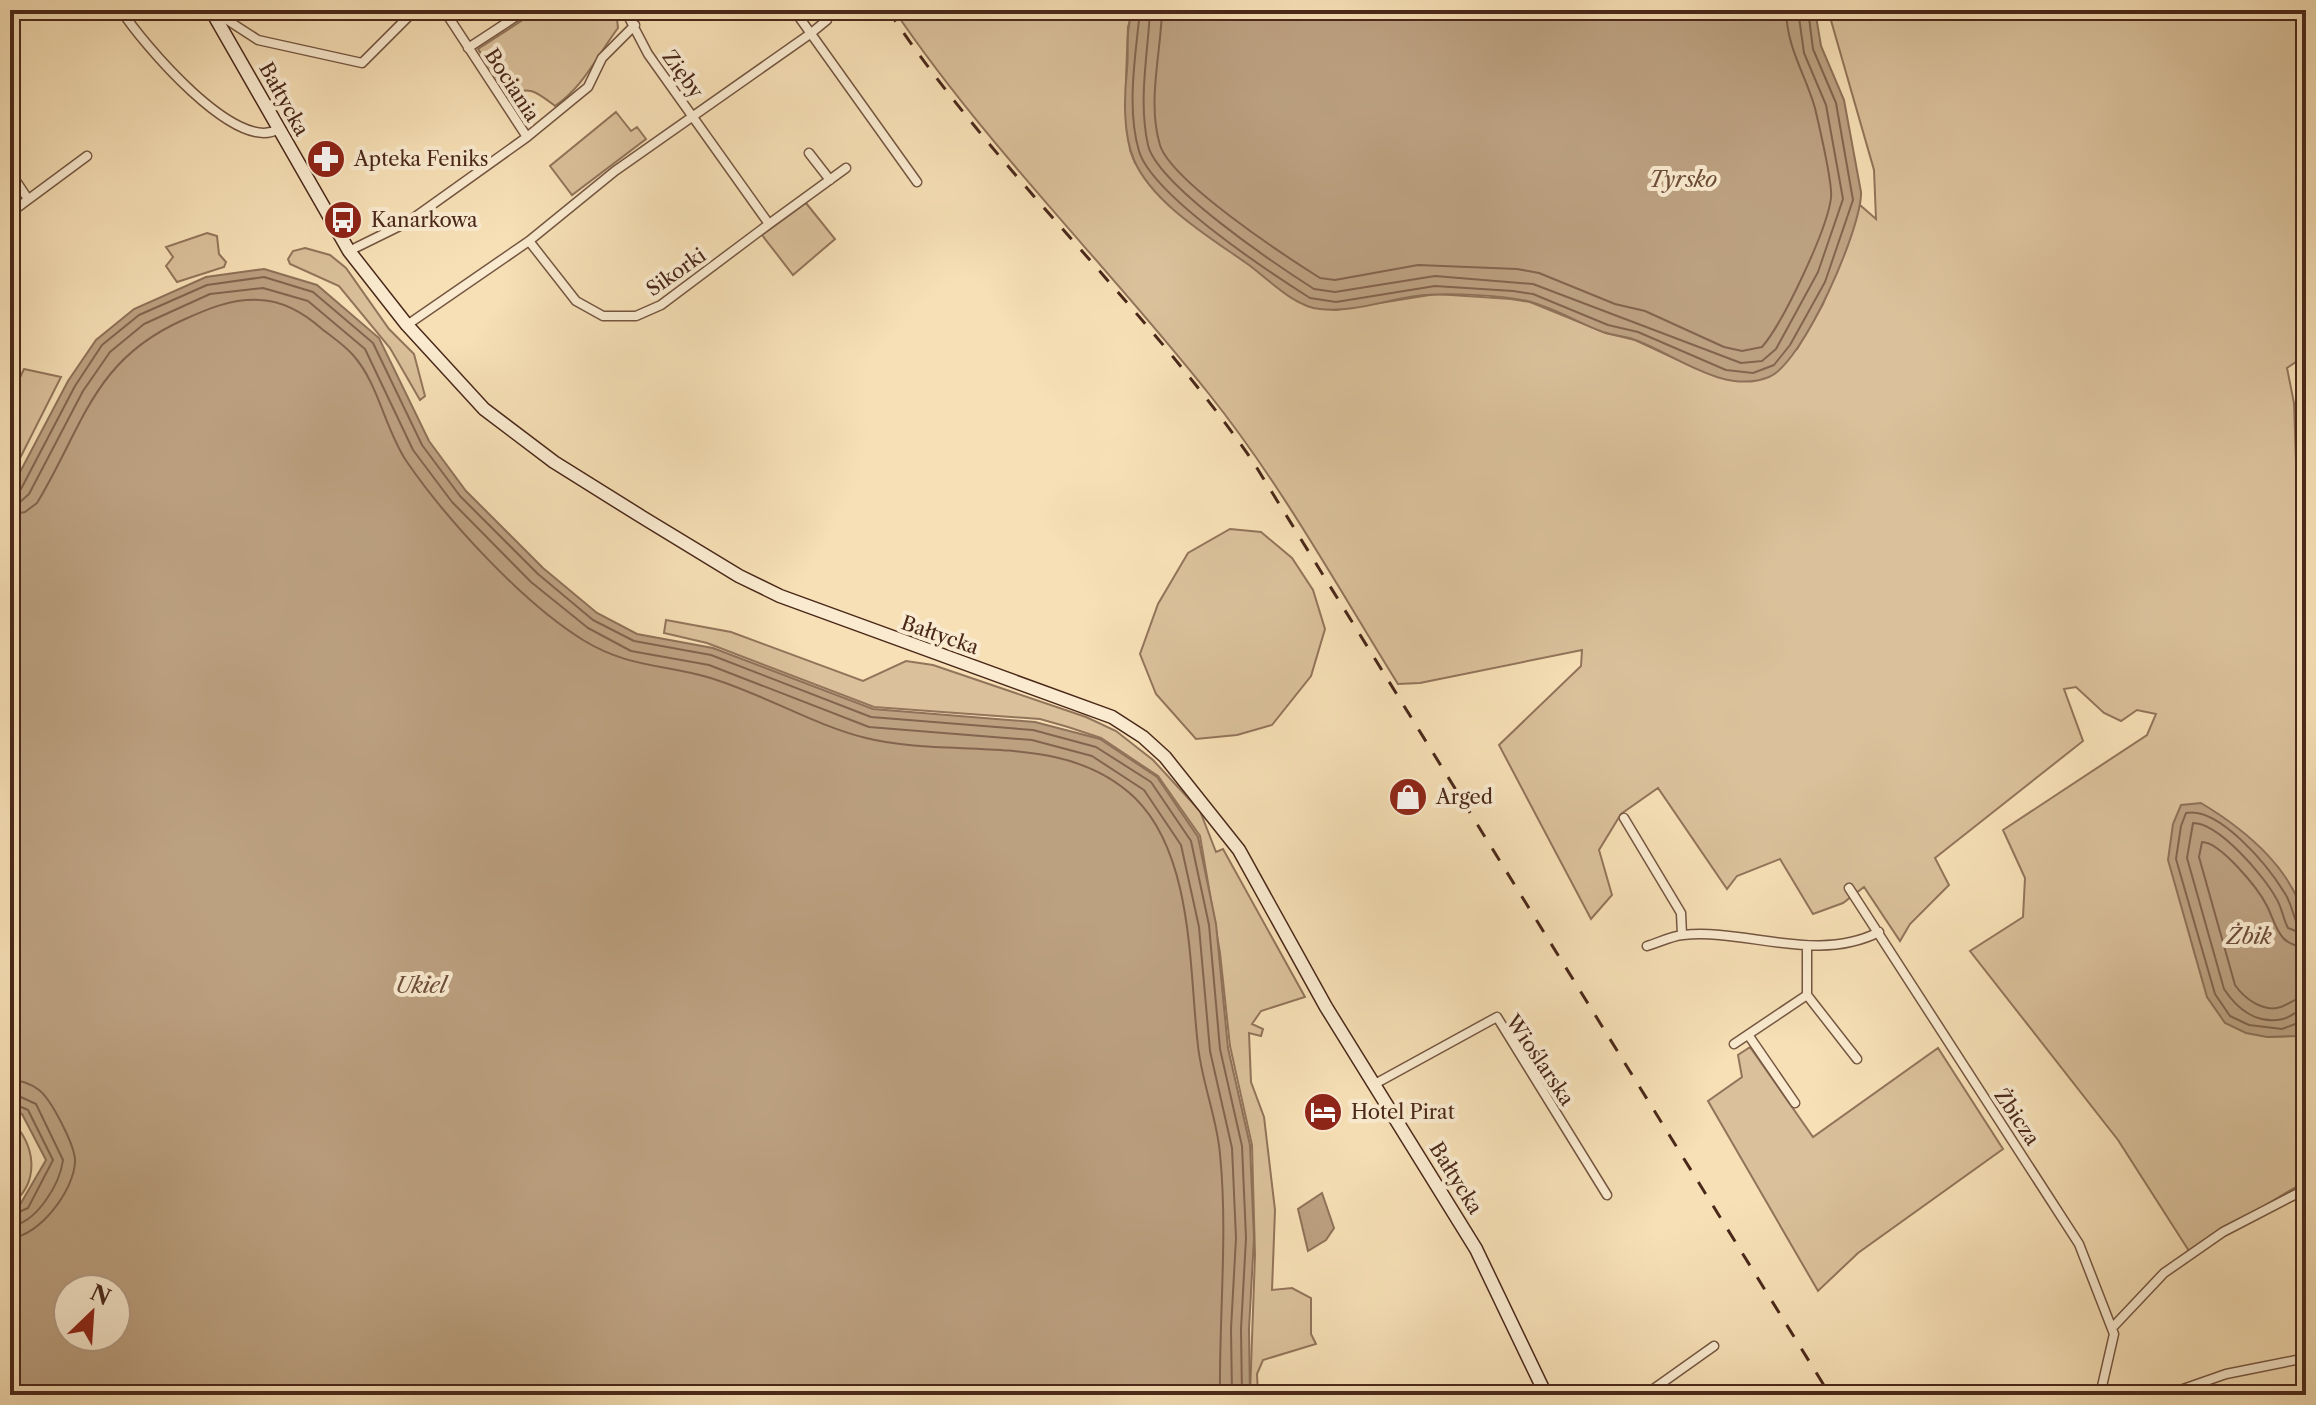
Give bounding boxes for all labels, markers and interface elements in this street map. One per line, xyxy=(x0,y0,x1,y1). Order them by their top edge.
street label: Bociania xyxy=(479,44,545,127)
street label: Zięby xyxy=(658,45,709,103)
street label: Bałtycka xyxy=(254,58,314,140)
pharmacy icon: Apteka Feniks xyxy=(305,138,347,180)
place label: Apteka Feniks xyxy=(353,147,488,171)
water label: Tyrsko xyxy=(1649,166,1717,193)
bus stop icon: Kanarkowa xyxy=(322,199,364,241)
place label: Kanarkowa xyxy=(371,208,478,232)
street label: Sikorki xyxy=(642,243,710,301)
street label: Bałtycka xyxy=(898,611,982,660)
shop icon: Arged xyxy=(1387,776,1429,818)
place label: Arged xyxy=(1435,785,1493,809)
water label: Żbik xyxy=(2225,923,2273,950)
water label: Ukiel xyxy=(395,972,450,999)
street label: Wioślarska xyxy=(1500,1009,1579,1110)
street label: Żbicza xyxy=(1989,1084,2046,1150)
hotel icon: Hotel Pirat xyxy=(1302,1091,1344,1133)
place label: Hotel Pirat xyxy=(1351,1100,1455,1124)
street label: Bałtycka xyxy=(1425,1138,1488,1219)
north arrow xyxy=(52,1273,132,1353)
text: N xyxy=(86,1279,115,1312)

